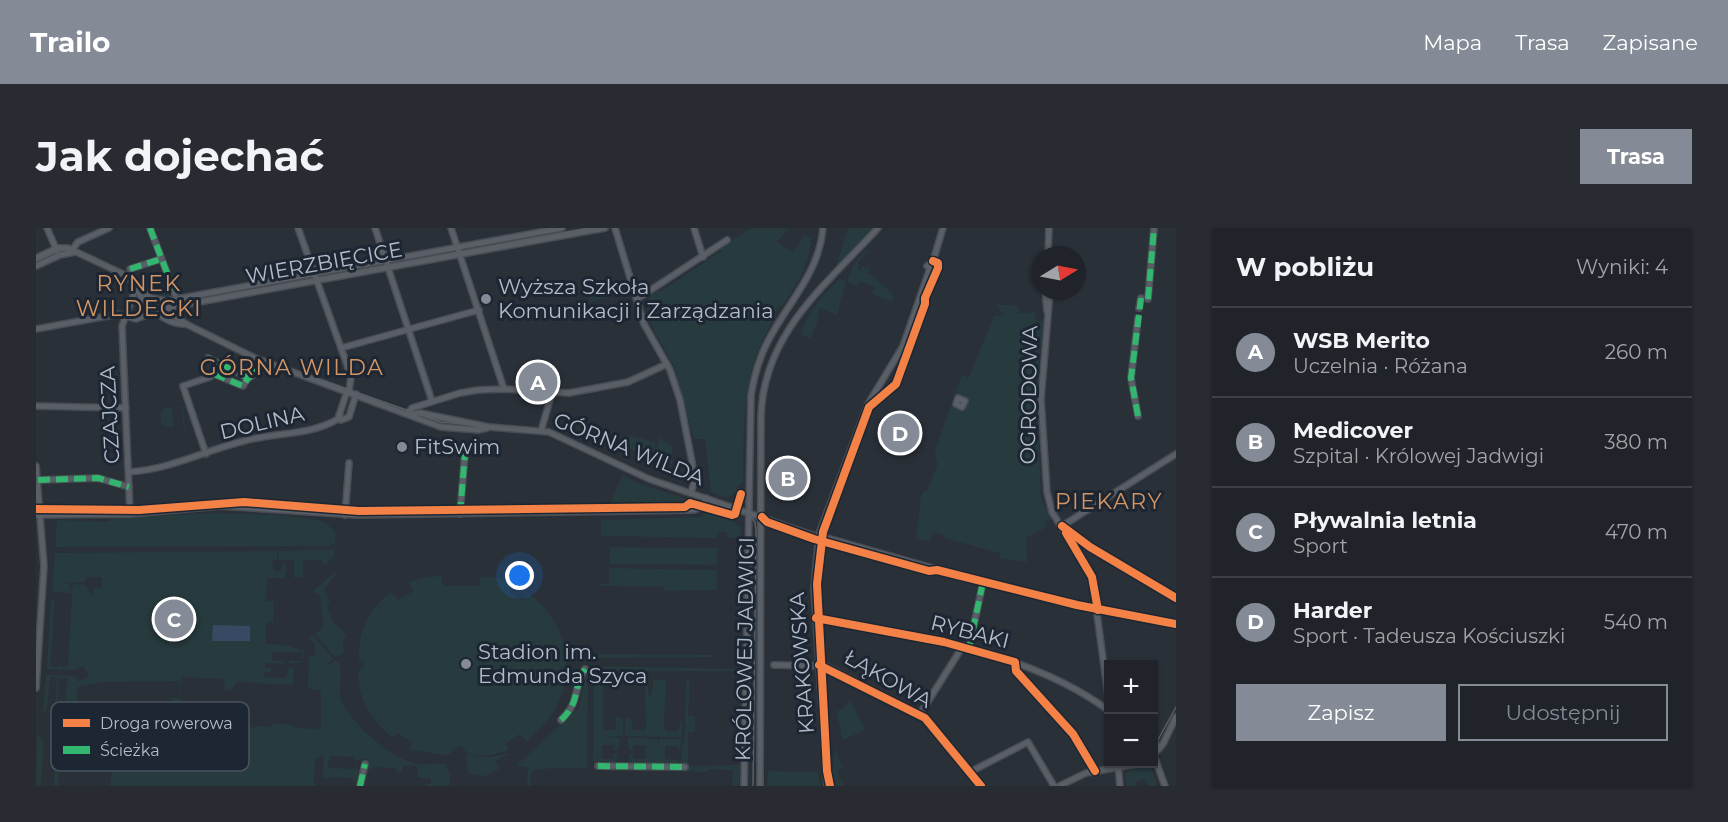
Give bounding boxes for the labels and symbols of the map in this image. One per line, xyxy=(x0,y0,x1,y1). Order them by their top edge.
street label: WIERZBIĘCICE xyxy=(244,236,404,289)
north arrow xyxy=(1032,246,1086,300)
district label: RYNEK WILDECKI xyxy=(76,270,202,322)
place label: Wyższa Szkoła Komunikacji i Zarządzania xyxy=(498,274,774,323)
marker: Wyższa Szkoła Komunikacji i Zarządzania xyxy=(479,292,493,306)
street label: OGRODOWA xyxy=(1015,324,1042,465)
district label: GÓRNA WILDA xyxy=(200,354,384,381)
pin: A xyxy=(518,360,558,404)
street label: CZAJCZA xyxy=(94,364,125,465)
street label: DOLINA xyxy=(217,400,307,444)
street label: GÓRNA WILDA xyxy=(550,407,709,491)
pin: D xyxy=(880,410,920,456)
place label: FitSwim xyxy=(414,434,500,459)
marker: FitSwim xyxy=(395,440,409,454)
pin: B xyxy=(768,456,807,500)
district label: PIEKARY xyxy=(1055,488,1163,515)
street label: KRÓLOWEJ JADWIGI xyxy=(730,537,759,761)
your location xyxy=(505,561,534,590)
street label: KRAKOWSKA xyxy=(784,591,819,735)
pin: C xyxy=(154,596,194,642)
street label: RYBAKI xyxy=(928,610,1012,653)
place label: Stadion im. Edmunda Szyca xyxy=(478,639,647,688)
street label: ŁĄKOWA xyxy=(840,644,937,713)
marker: Stadion im. Edmunda Szyca xyxy=(459,657,473,671)
legend xyxy=(51,702,249,771)
text: Droga rowerowa xyxy=(100,714,233,733)
text: Ścieżka xyxy=(100,741,160,760)

